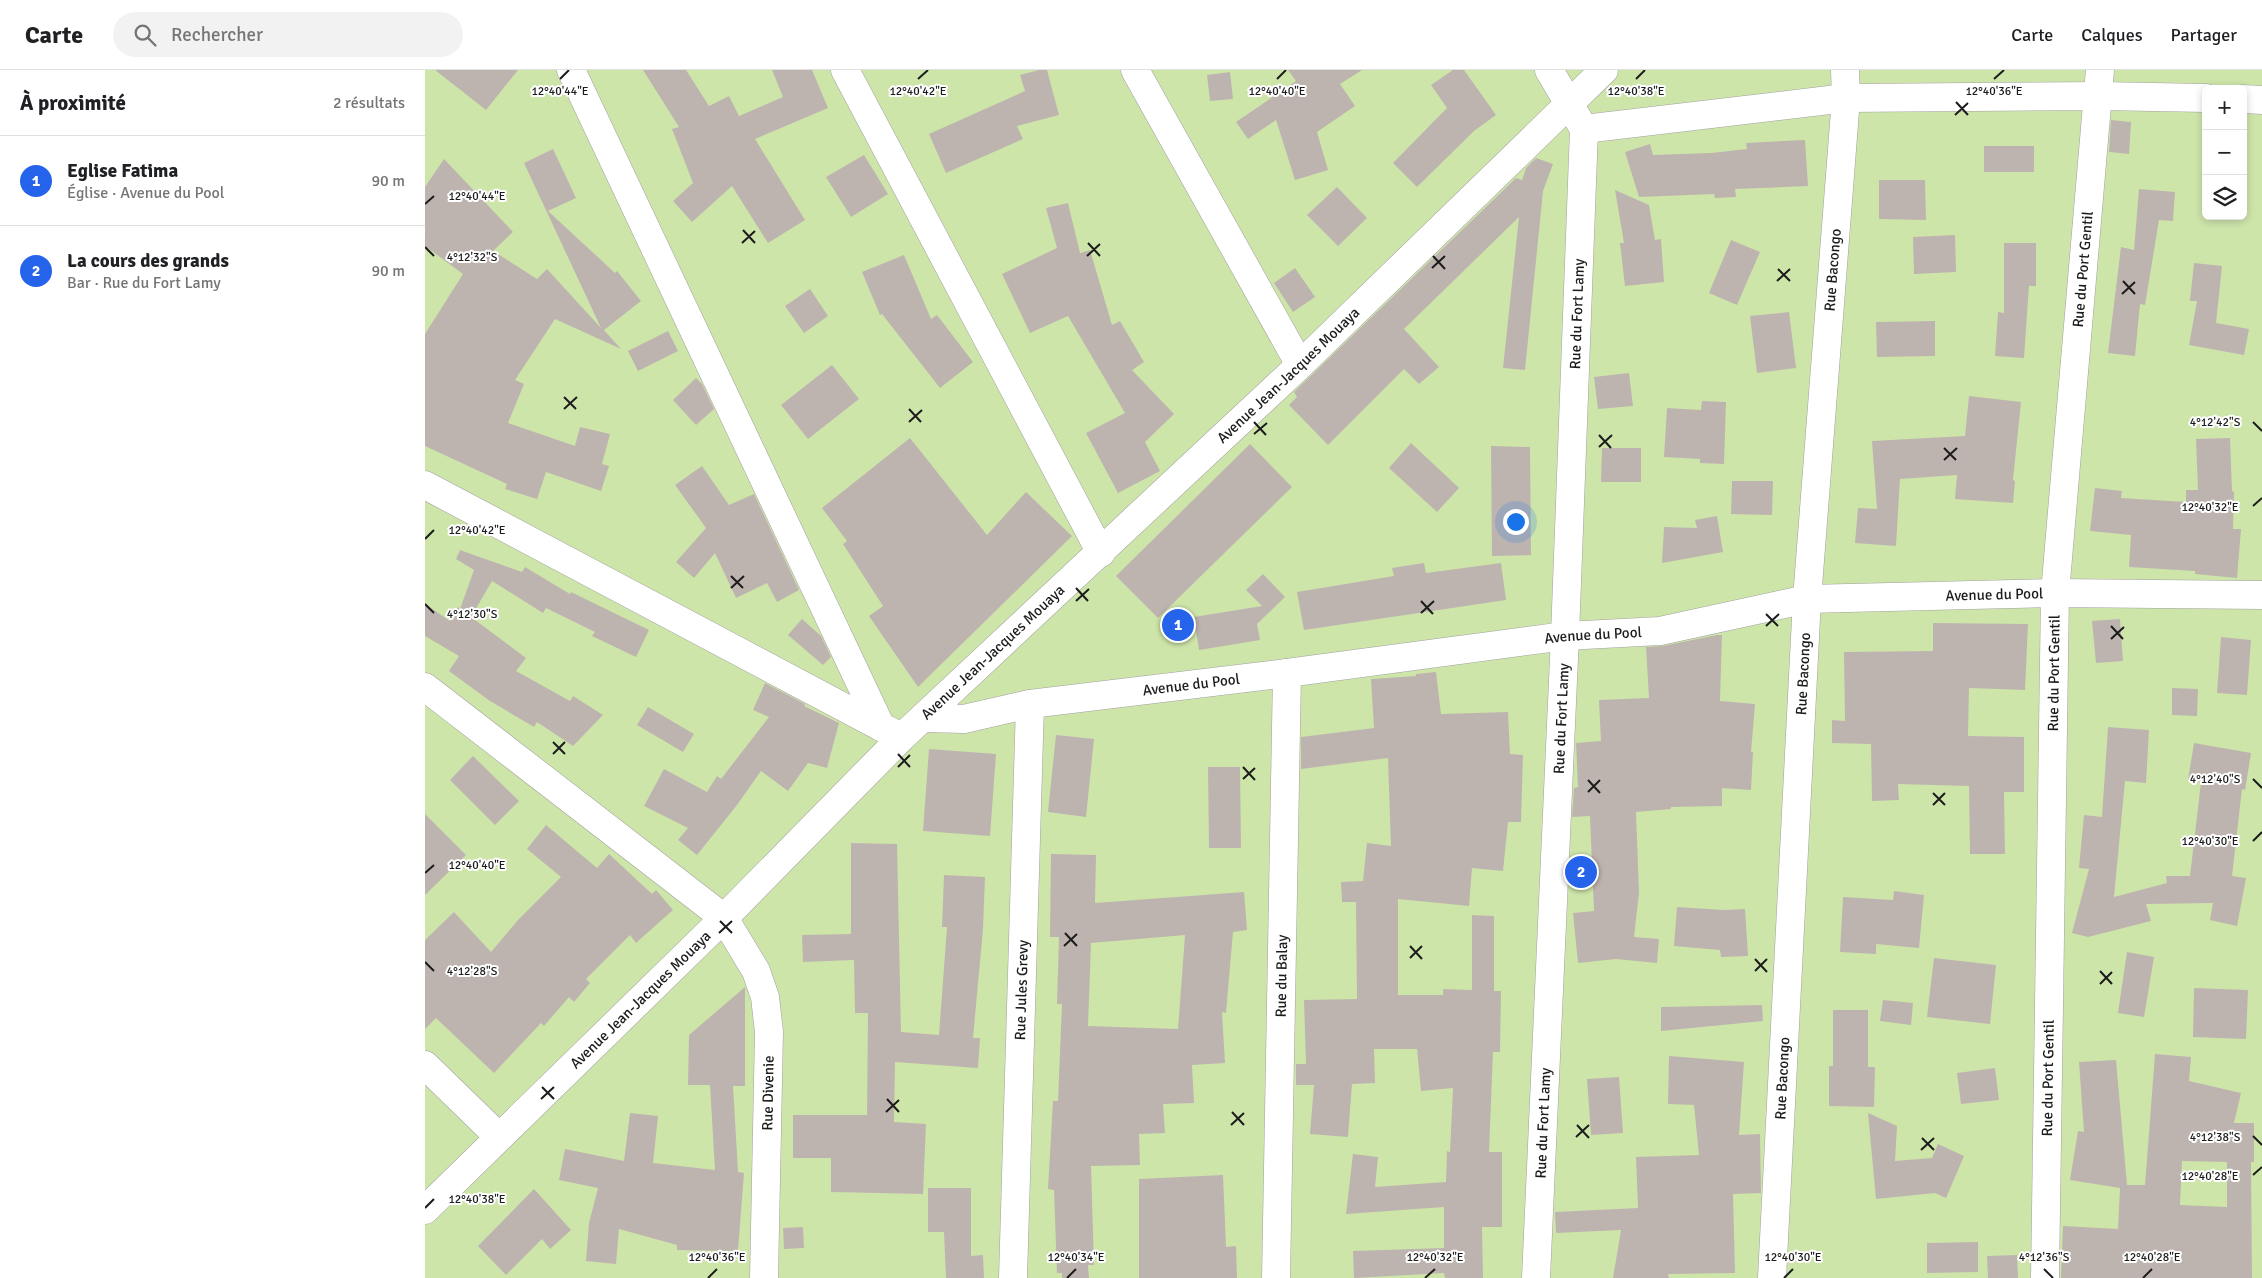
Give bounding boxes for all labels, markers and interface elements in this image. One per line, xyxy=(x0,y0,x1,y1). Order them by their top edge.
search box xyxy=(113,12,463,57)
text: Carte xyxy=(25,20,83,50)
icon: search xyxy=(131,21,159,49)
text: Rechercher xyxy=(171,23,263,47)
text: Carte xyxy=(2011,24,2053,46)
text: Calques xyxy=(2081,24,2143,46)
text: Partager xyxy=(2171,24,2237,46)
text: 12°40'44"E xyxy=(531,84,589,99)
text: 12°40'42"E xyxy=(889,84,947,99)
text: 12°40'40"E xyxy=(1248,84,1306,99)
text: 12°40'38"E xyxy=(1607,84,1665,99)
text: 12°40'36"E xyxy=(1965,84,2023,99)
map controls xyxy=(2202,85,2247,220)
button: + xyxy=(2202,85,2247,130)
text: À proximité xyxy=(20,90,126,116)
text: 2 résultats xyxy=(333,93,405,113)
button: − xyxy=(2202,130,2247,175)
text: Eglise Fatima xyxy=(67,159,178,183)
text: 1 xyxy=(32,171,40,191)
text: 90 m xyxy=(371,171,405,191)
button: layers xyxy=(2202,175,2247,220)
text: Église · Avenue du Pool xyxy=(67,183,225,203)
text: 12°40'44"E xyxy=(448,189,506,204)
street label: Rue du Port Gentil xyxy=(2069,210,2097,328)
street label: Rue Bacongo xyxy=(1820,228,1845,312)
text: La cours des grands xyxy=(67,249,229,273)
text: 4°12'32"S xyxy=(447,250,498,265)
street label: Rue du Fort Lamy xyxy=(1566,258,1588,370)
text: 2 xyxy=(32,261,40,281)
text: 90 m xyxy=(371,261,405,281)
text: Bar · Rue du Fort Lamy xyxy=(67,273,221,293)
street label: Avenue Jean-Jacques Mouaya xyxy=(1213,303,1363,447)
text: 4°12'42"S xyxy=(2190,415,2241,430)
text: 12°40'32"E xyxy=(2181,500,2239,515)
your location xyxy=(1503,509,1529,535)
text: 12°40'42"E xyxy=(448,523,506,538)
street label: Avenue Jean-Jacques Mouaya xyxy=(917,581,1068,724)
street label: Avenue du Pool xyxy=(1945,584,2044,605)
pin: 1 xyxy=(1162,606,1194,644)
text: 4°12'30"S xyxy=(447,607,498,622)
street label: Rue du Port Gentil xyxy=(2044,615,2064,732)
street label: Avenue du Pool xyxy=(1543,623,1642,648)
street label: Rue Bacongo xyxy=(1792,632,1814,716)
street label: Rue du Fort Lamy xyxy=(1550,663,1573,774)
street label: Avenue du Pool xyxy=(1141,670,1241,699)
text: 4°12'40"S xyxy=(2190,772,2241,787)
text: 12°40'30"E xyxy=(2181,834,2239,849)
pin: 2 xyxy=(1565,853,1597,891)
text: 12°40'40"E xyxy=(448,858,506,873)
street label: Avenue Jean-Jacques Mouaya xyxy=(566,927,715,1072)
street label: Rue du Balay xyxy=(1272,935,1291,1018)
street label: Rue Jules Grevy xyxy=(1011,940,1032,1041)
text: 4°12'28"S xyxy=(447,964,498,979)
street label: Rue du Port Gentil xyxy=(2038,1020,2058,1137)
street label: Rue Bacongo xyxy=(1771,1036,1793,1120)
street label: Rue Divenie xyxy=(758,1055,778,1131)
street label: Rue du Fort Lamy xyxy=(1532,1067,1554,1179)
text: 4°12'38"S xyxy=(2190,1130,2241,1145)
text: 12°40'28"E xyxy=(2181,1169,2239,1184)
text: 12°40'38"E xyxy=(448,1192,506,1207)
text: 12°40'36"E xyxy=(688,1250,746,1265)
text: 12°40'34"E xyxy=(1047,1250,1105,1265)
text: 12°40'32"E xyxy=(1406,1250,1464,1265)
text: 12°40'30"E xyxy=(1764,1250,1822,1265)
text: 4°12'36"S xyxy=(2019,1250,2070,1265)
text: 12°40'28"E xyxy=(2123,1250,2181,1265)

